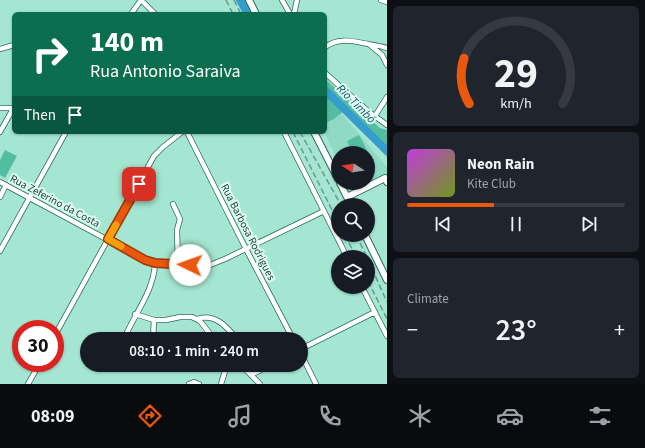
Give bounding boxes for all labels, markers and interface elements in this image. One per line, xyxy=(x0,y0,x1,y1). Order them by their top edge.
text: 140 m xyxy=(90,22,164,62)
icon: right xyxy=(24,28,76,80)
text: 29 xyxy=(494,44,538,104)
text: Rua Antonio Saraiva xyxy=(90,59,241,84)
water label: Rio Timbó xyxy=(333,81,379,127)
text: km/h xyxy=(500,93,532,114)
icon: arrive xyxy=(64,104,86,126)
text: Then xyxy=(24,105,56,126)
north arrow xyxy=(331,146,375,190)
map controls xyxy=(331,146,375,294)
text: Neon Rain xyxy=(467,154,534,175)
pin xyxy=(122,167,156,201)
street label: Rua Zeferino da Costa xyxy=(7,171,103,231)
icon: arrive xyxy=(128,173,150,195)
text: Kite Club xyxy=(467,175,516,193)
street label: Rua Barbosa Rodrigues xyxy=(217,181,279,283)
button: search xyxy=(331,198,375,242)
icon: previous xyxy=(432,213,454,235)
icon: pause xyxy=(505,213,527,235)
icon: next xyxy=(578,213,600,235)
position arrow xyxy=(169,244,211,286)
button: layers xyxy=(331,250,375,294)
text: Climate xyxy=(407,290,449,308)
text: 23° xyxy=(495,309,537,352)
text: − xyxy=(407,314,418,346)
text: + xyxy=(614,314,625,346)
speed limit sign: 30 xyxy=(12,320,64,372)
text: 08:10 · 1 min · 240 m xyxy=(129,341,259,362)
icon: directions xyxy=(136,402,164,430)
icon: music xyxy=(226,402,254,430)
icon: phone xyxy=(316,402,344,430)
icon: climate xyxy=(406,402,434,430)
icon: car xyxy=(496,402,524,430)
icon: filters xyxy=(586,402,614,430)
text: 08:09 xyxy=(31,404,74,429)

